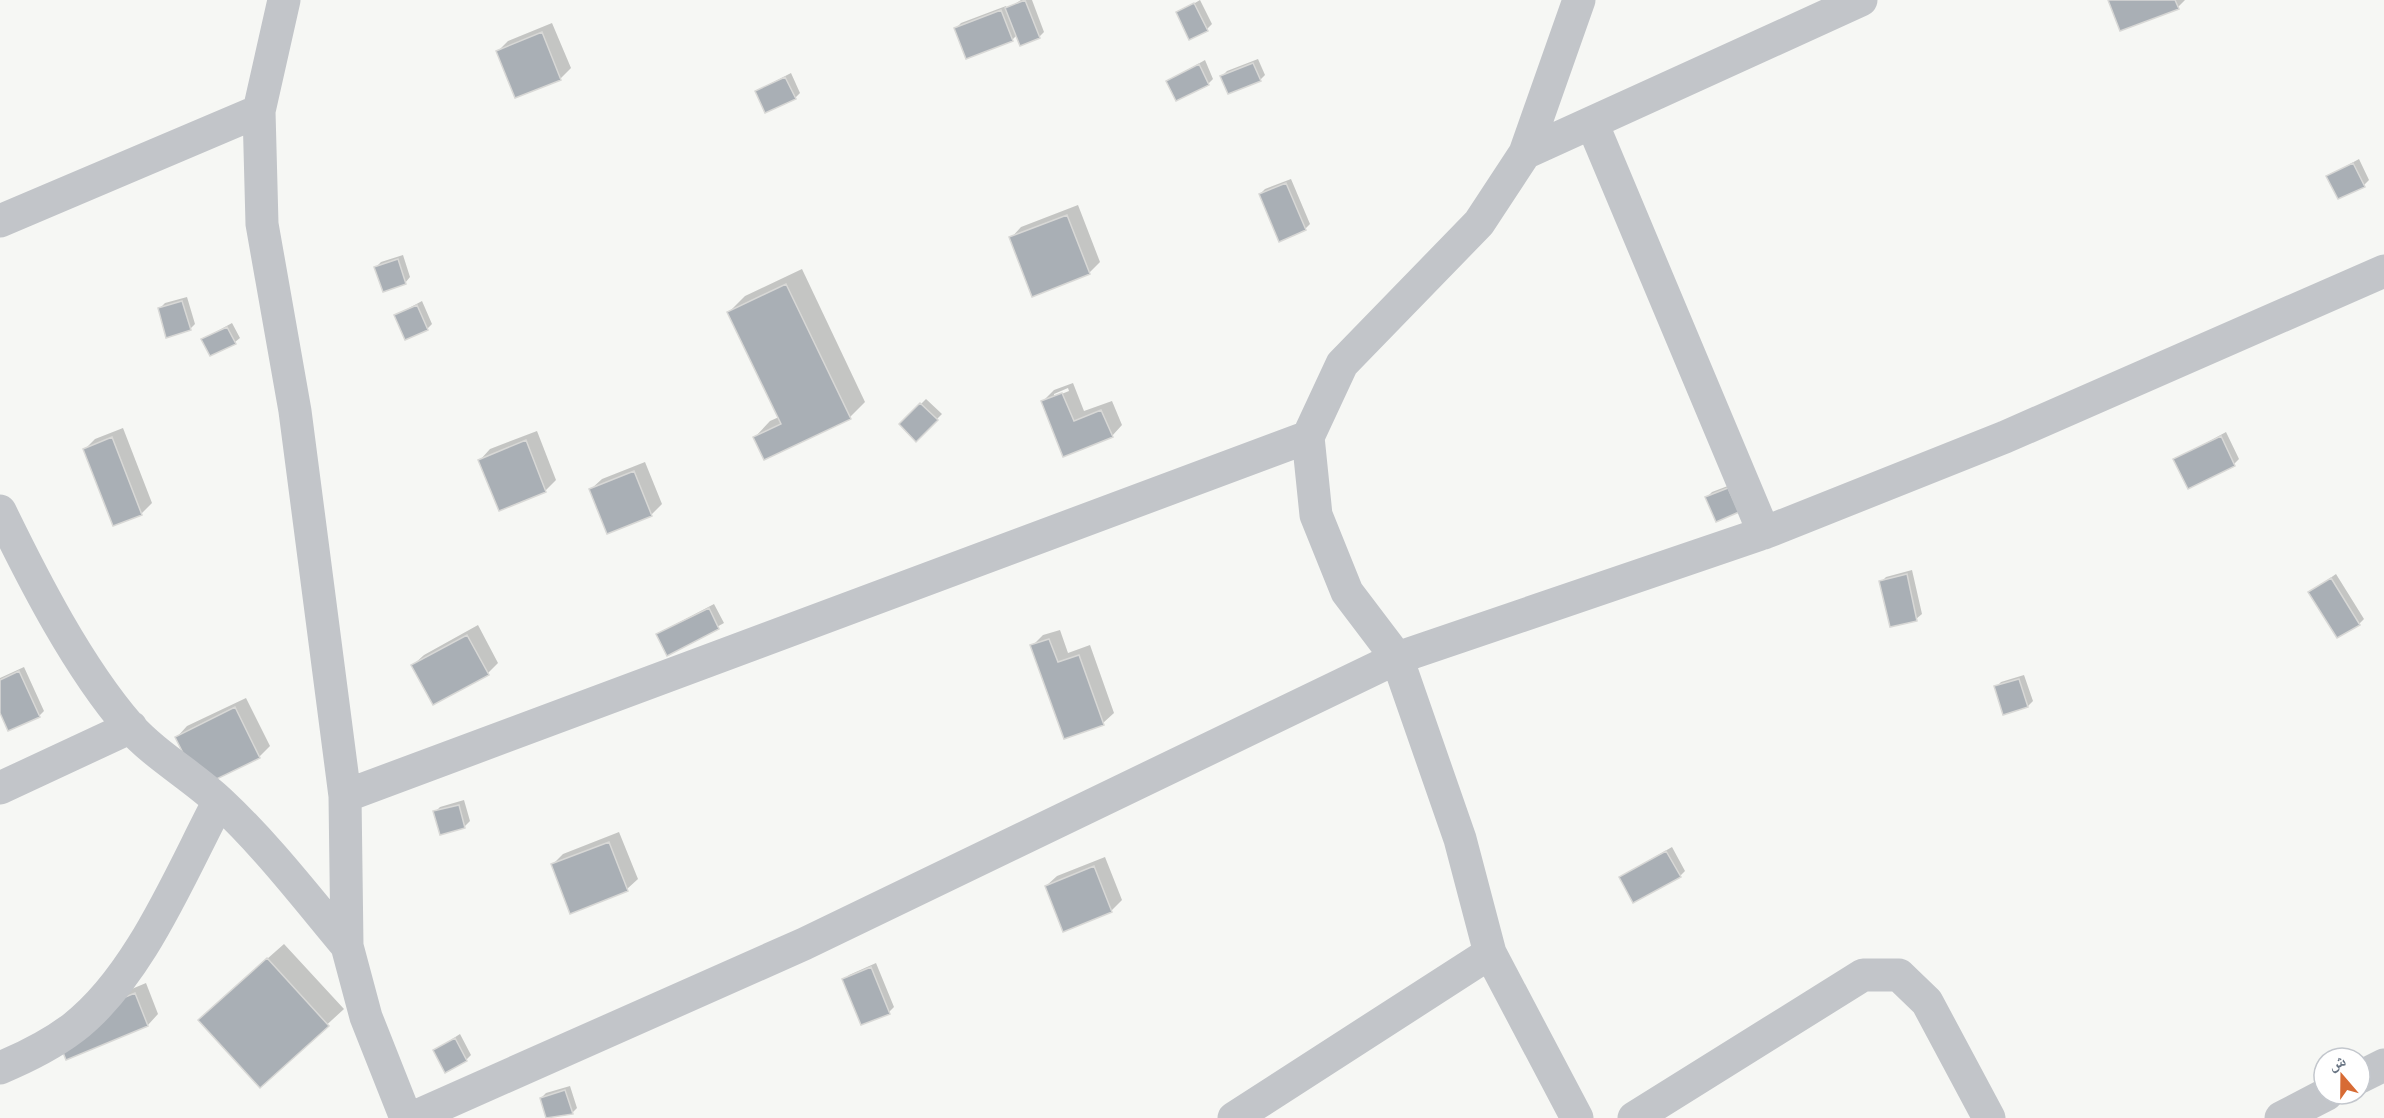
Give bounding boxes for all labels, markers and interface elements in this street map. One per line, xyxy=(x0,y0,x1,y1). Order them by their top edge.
north arrow xyxy=(2312,1046,2372,1106)
text: ش xyxy=(2326,1051,2348,1074)

